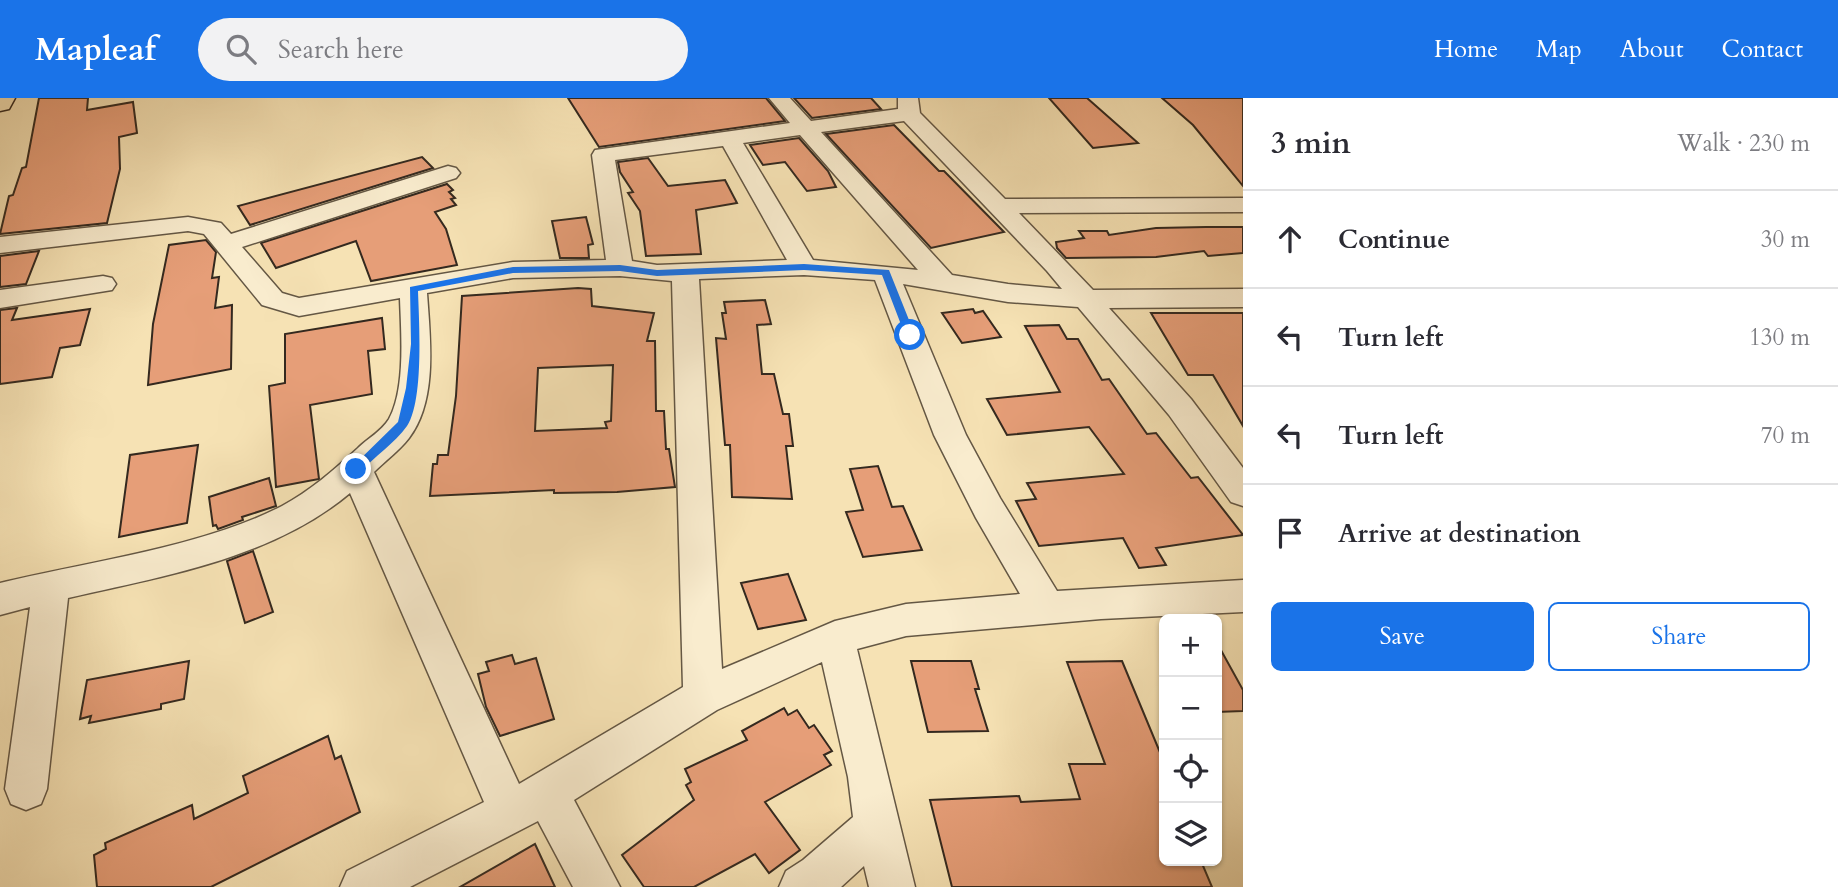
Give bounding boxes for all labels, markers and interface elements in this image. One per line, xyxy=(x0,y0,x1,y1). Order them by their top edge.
search box xyxy=(198,18,688,81)
text: Mapleaf xyxy=(35,27,156,72)
icon: search xyxy=(222,30,260,68)
text: Search here xyxy=(278,32,404,67)
text: Home xyxy=(1434,33,1498,66)
text: Map xyxy=(1536,33,1582,66)
text: About xyxy=(1620,33,1684,66)
text: Contact xyxy=(1722,33,1803,66)
text: 3 min xyxy=(1271,123,1351,164)
text: Walk · 230 m xyxy=(1677,128,1810,159)
icon: ahead xyxy=(1271,220,1309,258)
text: Continue xyxy=(1338,222,1450,257)
text: 30 m xyxy=(1761,224,1810,255)
icon: left xyxy=(1271,318,1309,356)
route start xyxy=(894,319,925,350)
text: Turn left xyxy=(1338,320,1443,355)
text: 130 m xyxy=(1749,322,1810,353)
icon: left xyxy=(1271,416,1309,454)
text: Turn left xyxy=(1338,418,1443,453)
text: 70 m xyxy=(1761,420,1810,451)
route end xyxy=(340,453,371,484)
icon: arrive xyxy=(1271,514,1309,552)
text: Arrive at destination xyxy=(1338,516,1581,551)
button: Save xyxy=(1271,602,1534,671)
button: Share xyxy=(1548,602,1810,671)
map controls xyxy=(1159,614,1222,866)
button: + xyxy=(1159,614,1222,677)
button: − xyxy=(1159,677,1222,740)
button: locate xyxy=(1159,740,1222,803)
button: layers xyxy=(1159,803,1222,866)

